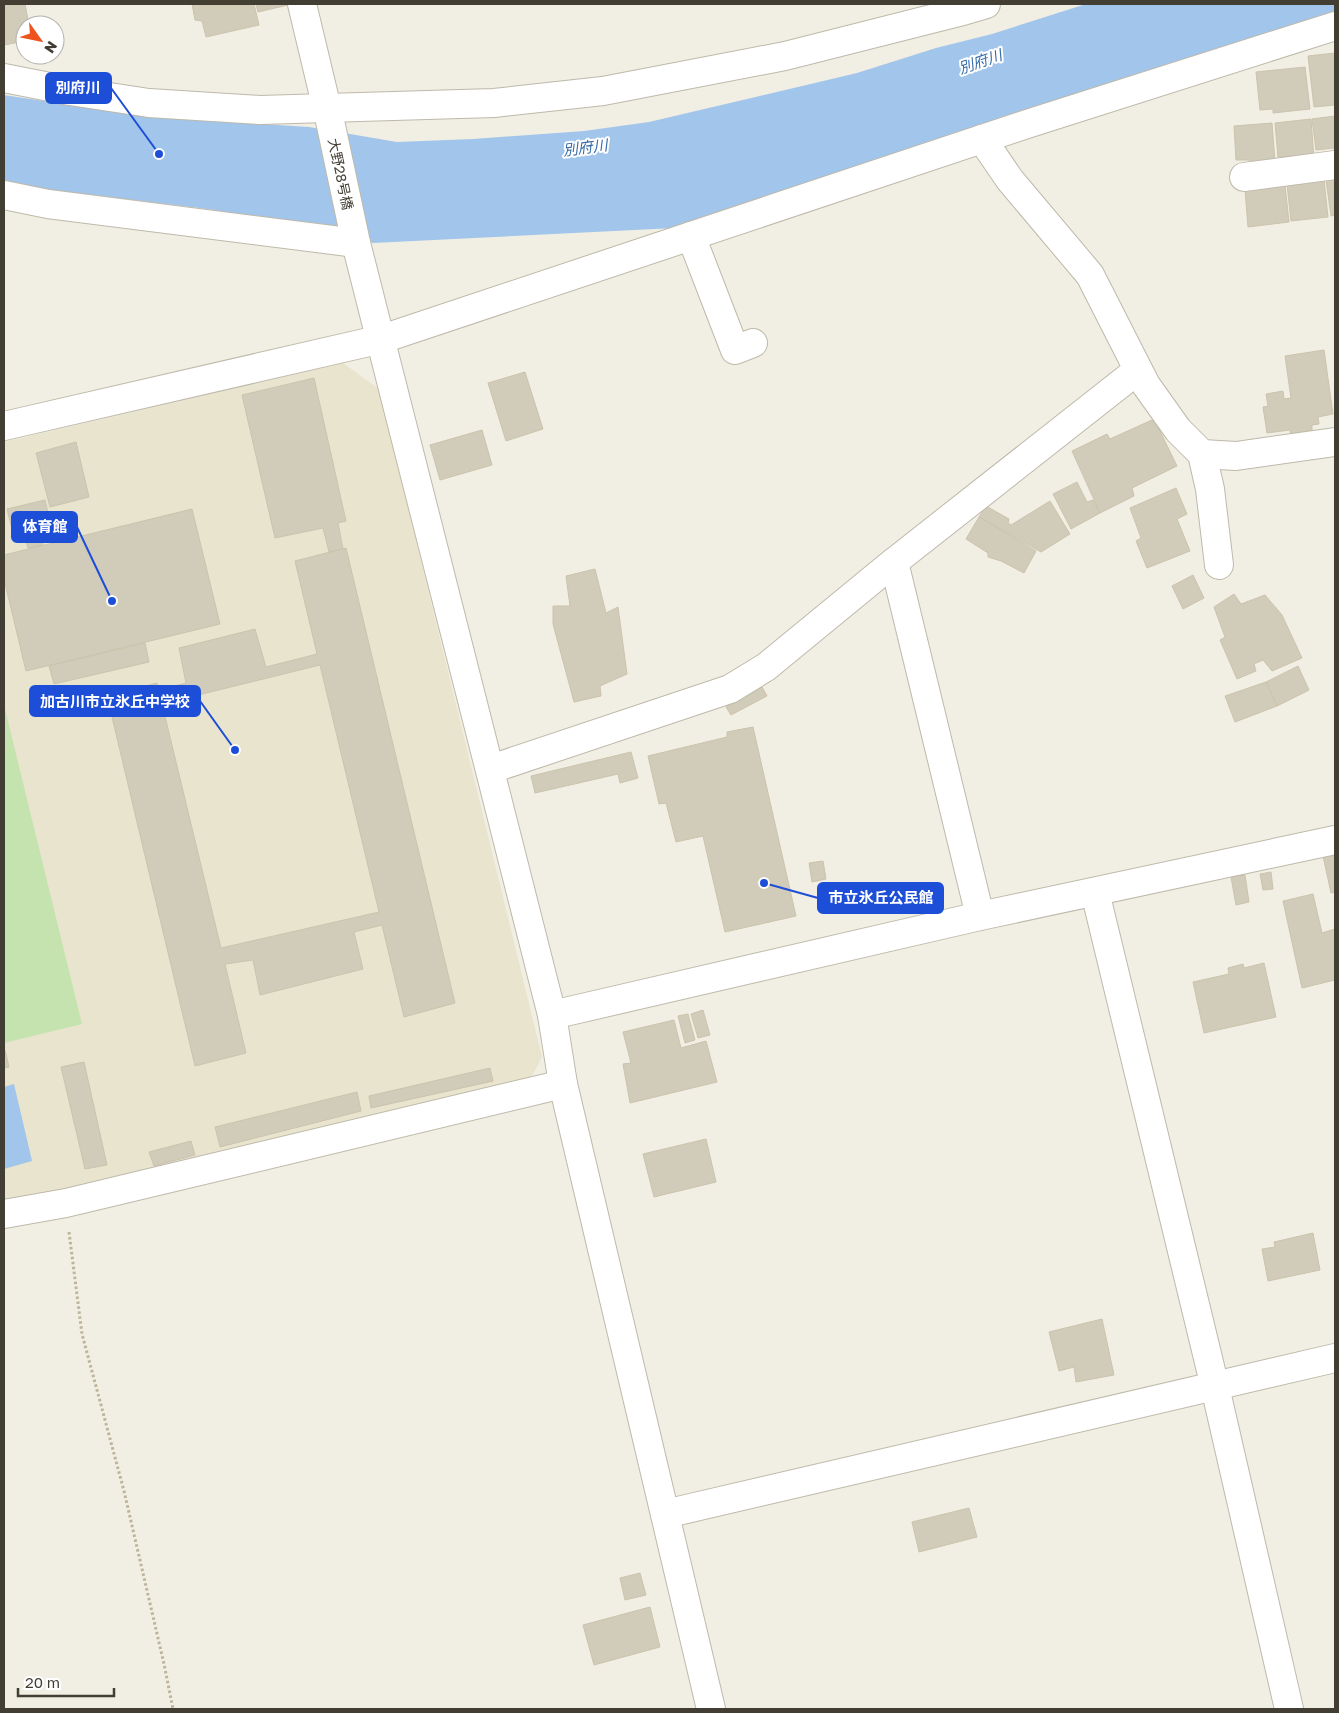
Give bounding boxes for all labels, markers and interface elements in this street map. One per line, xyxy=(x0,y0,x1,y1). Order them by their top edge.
north arrow xyxy=(15,15,65,65)
text: N xyxy=(41,38,61,56)
water label: 別府川 xyxy=(956,45,1006,77)
callout: 別府川 xyxy=(46,73,111,103)
text: 別府川 xyxy=(55,78,101,96)
water label: 別府川 xyxy=(562,135,610,159)
street label: 大野28号橋 xyxy=(325,137,357,211)
callout: 体育館 xyxy=(12,512,77,542)
text: 体育館 xyxy=(22,517,68,535)
callout: 加古川市立氷丘中学校 xyxy=(30,686,200,716)
text: 加古川市立氷丘中学校 xyxy=(40,692,190,710)
callout: 市立氷丘公民館 xyxy=(818,883,943,913)
text: 市立氷丘公民館 xyxy=(828,888,934,906)
scale bar xyxy=(18,1666,114,1698)
text: 20 m xyxy=(25,1673,60,1691)

